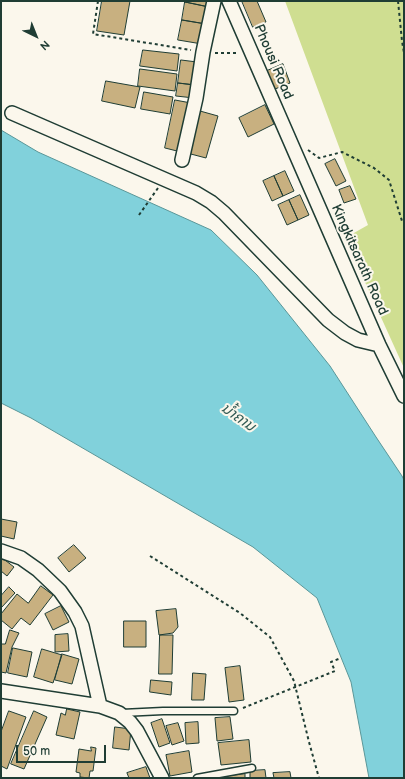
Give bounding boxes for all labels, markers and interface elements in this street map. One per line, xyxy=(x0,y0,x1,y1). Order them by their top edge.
north arrow xyxy=(16,16,56,56)
street label: Phousi Road xyxy=(250,22,296,102)
text: N xyxy=(37,38,52,53)
street label: Kingkitsarath Road xyxy=(327,202,391,318)
water label: ນ້ຳຄານ xyxy=(218,400,258,436)
scale bar xyxy=(18,737,108,763)
text: 50 m xyxy=(23,744,50,759)

